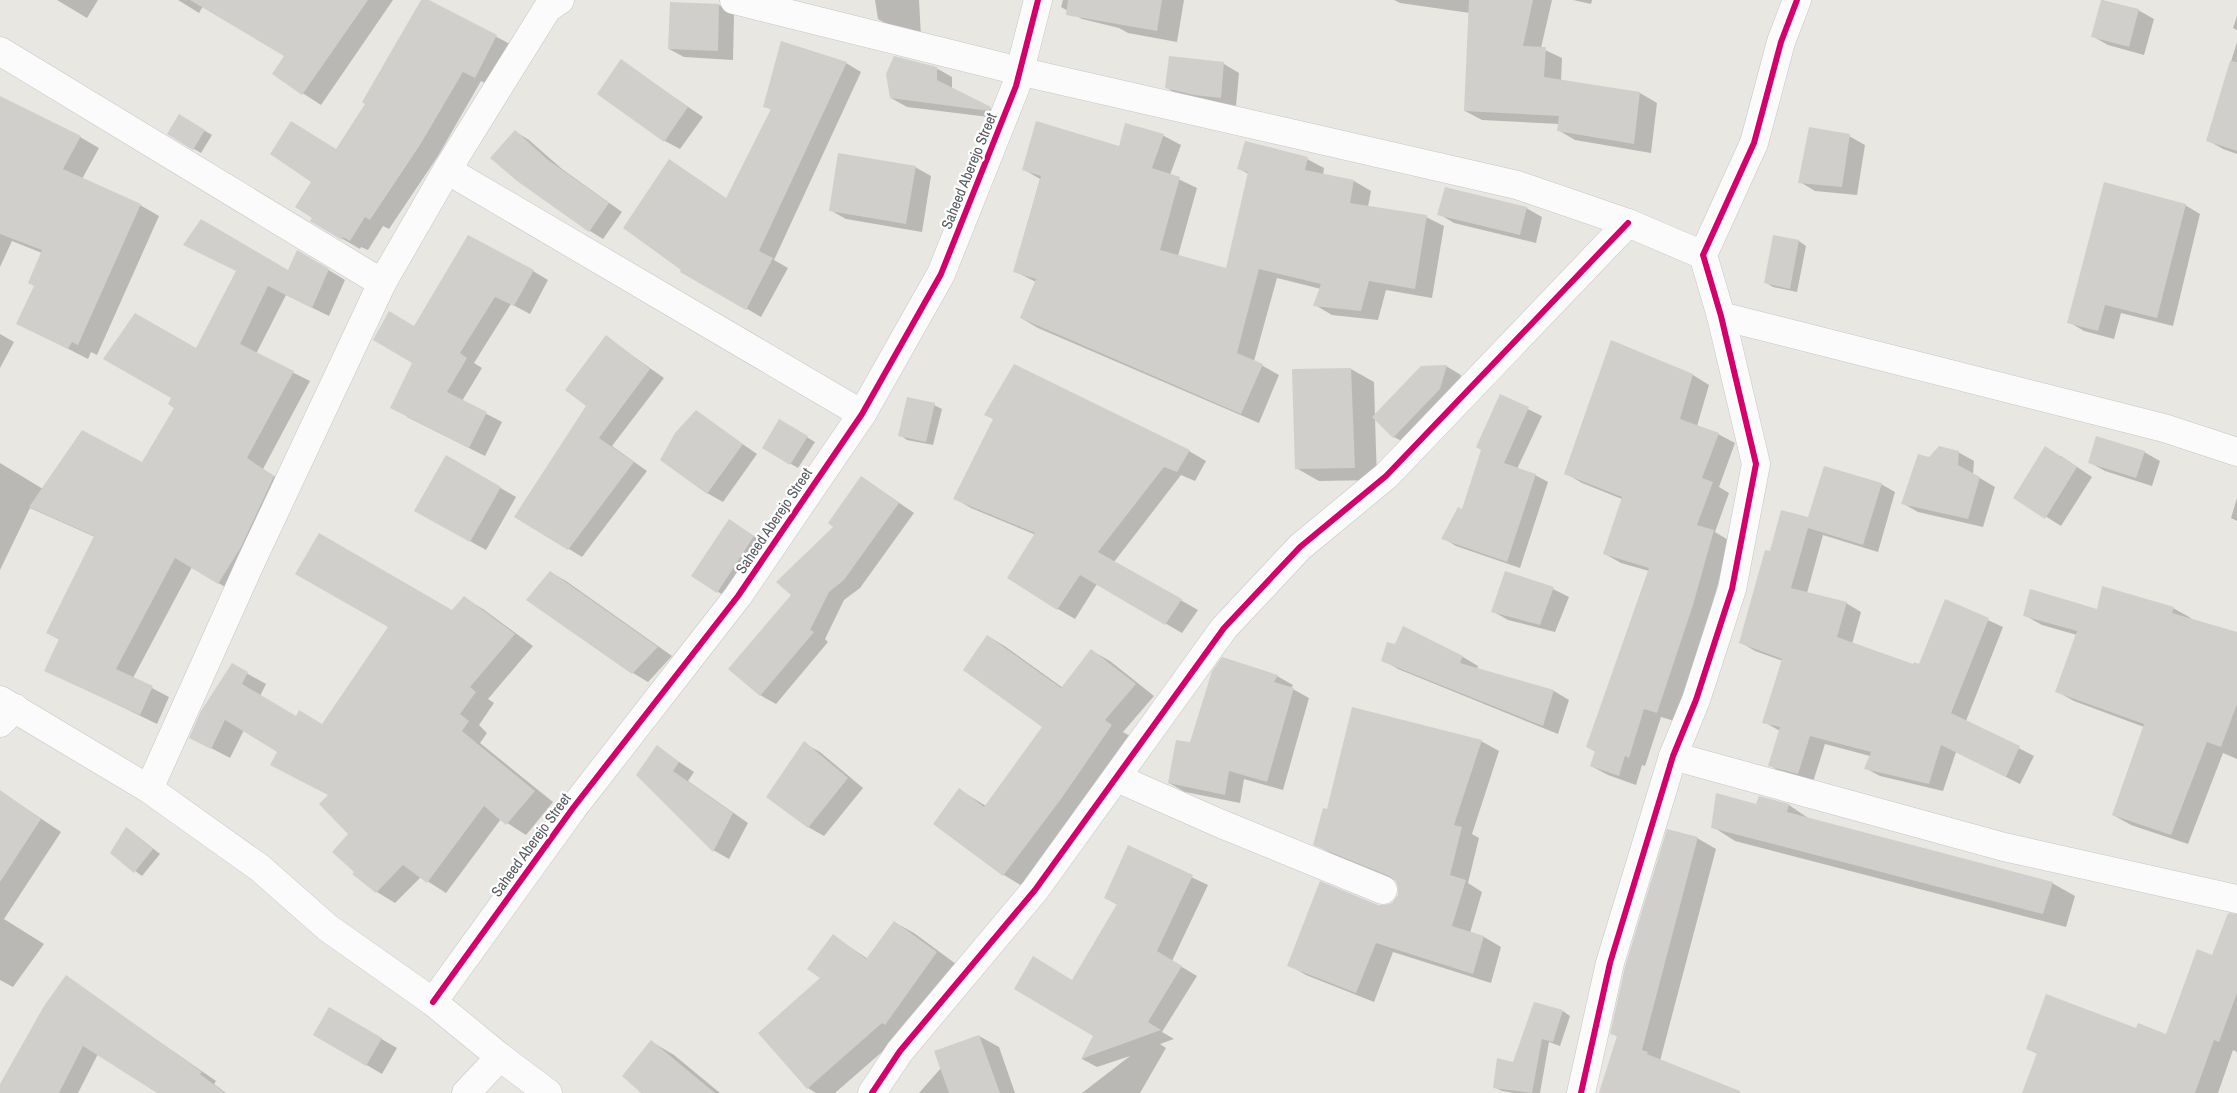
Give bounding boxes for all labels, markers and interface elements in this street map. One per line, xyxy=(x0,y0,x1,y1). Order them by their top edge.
street label: Saheed Aberejo Street xyxy=(936,109,1002,232)
street label: Saheed Aberejo Street xyxy=(730,463,817,578)
street label: Saheed Aberejo Street xyxy=(486,788,576,901)

